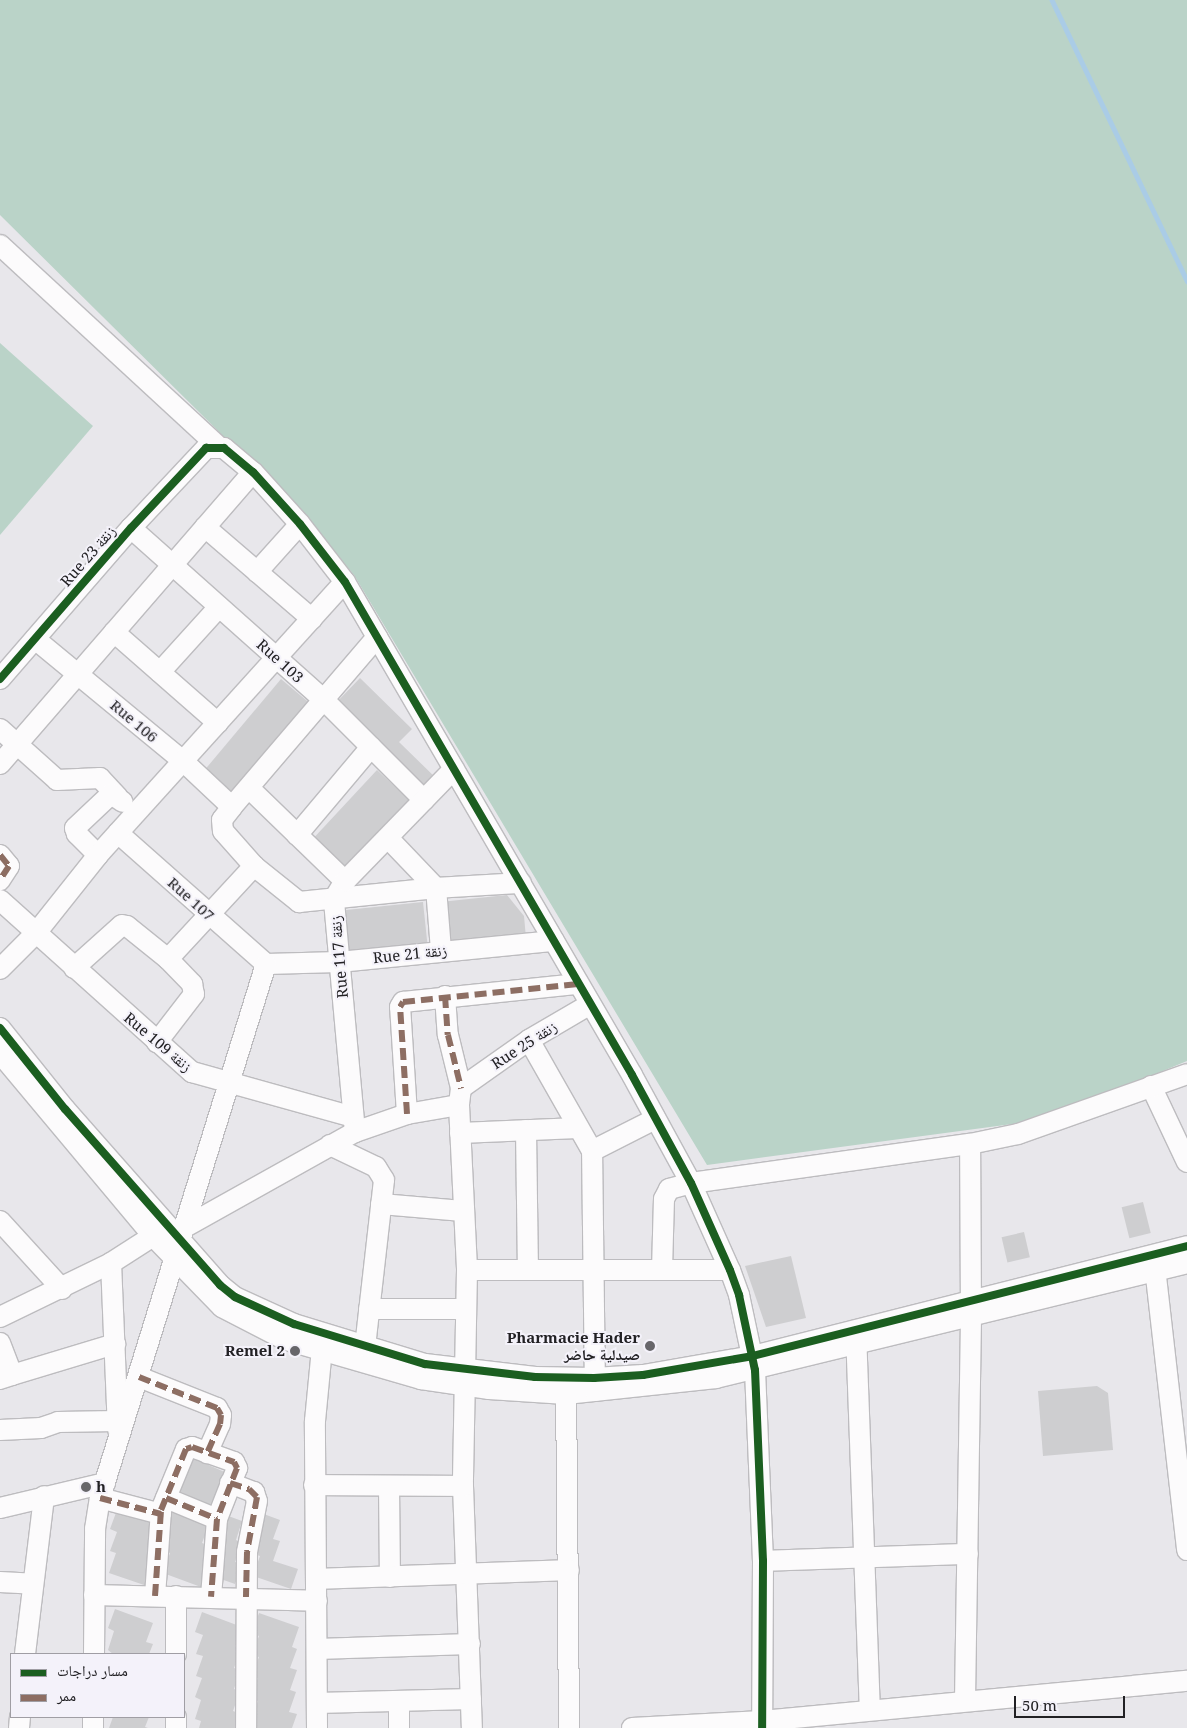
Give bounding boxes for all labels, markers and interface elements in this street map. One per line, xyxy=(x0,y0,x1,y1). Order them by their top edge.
street label: Rue 23 زنقة xyxy=(57,522,119,590)
street label: Rue 103 xyxy=(253,635,307,687)
street label: Rue 106 xyxy=(107,696,161,746)
street label: Rue 107 xyxy=(164,873,218,925)
street label: Rue 117 زنقة xyxy=(326,915,352,999)
street label: Rue 21 زنقة xyxy=(372,941,448,967)
street label: Rue 109 زنقة xyxy=(120,1008,196,1076)
street label: Rue 25 زنقة xyxy=(488,1017,560,1073)
place label: Pharmacie Hader صيدلية حاضر xyxy=(507,1328,640,1363)
marker: Pharmacie Hader صيدلية حاضر xyxy=(644,1340,656,1352)
place label: Remel 2 xyxy=(225,1342,285,1360)
marker: Remel 2 xyxy=(289,1345,301,1357)
place label: h xyxy=(96,1478,106,1496)
marker: h xyxy=(80,1481,92,1493)
legend xyxy=(10,1653,185,1718)
text: مسار دراجات xyxy=(57,1660,128,1680)
text: ممر xyxy=(57,1685,76,1705)
scale bar xyxy=(1017,1686,1128,1718)
text: 50 m xyxy=(1022,1695,1057,1715)

